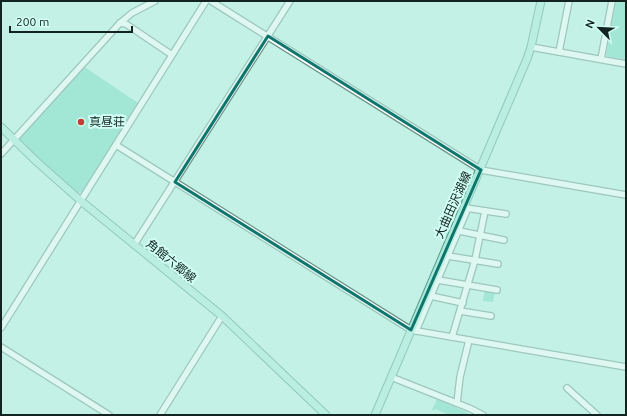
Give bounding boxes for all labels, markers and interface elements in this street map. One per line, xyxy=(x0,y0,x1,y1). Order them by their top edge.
scale bar xyxy=(10,8,132,34)
north arrow xyxy=(579,8,619,48)
text: 200 m xyxy=(16,15,49,28)
text: N xyxy=(583,18,597,30)
place label: 真昼荘 xyxy=(89,115,125,128)
marker: 真昼荘 xyxy=(76,117,86,127)
street label: 大曲田沢湖線 xyxy=(432,169,473,240)
street label: 角館六郷線 xyxy=(144,237,199,285)

